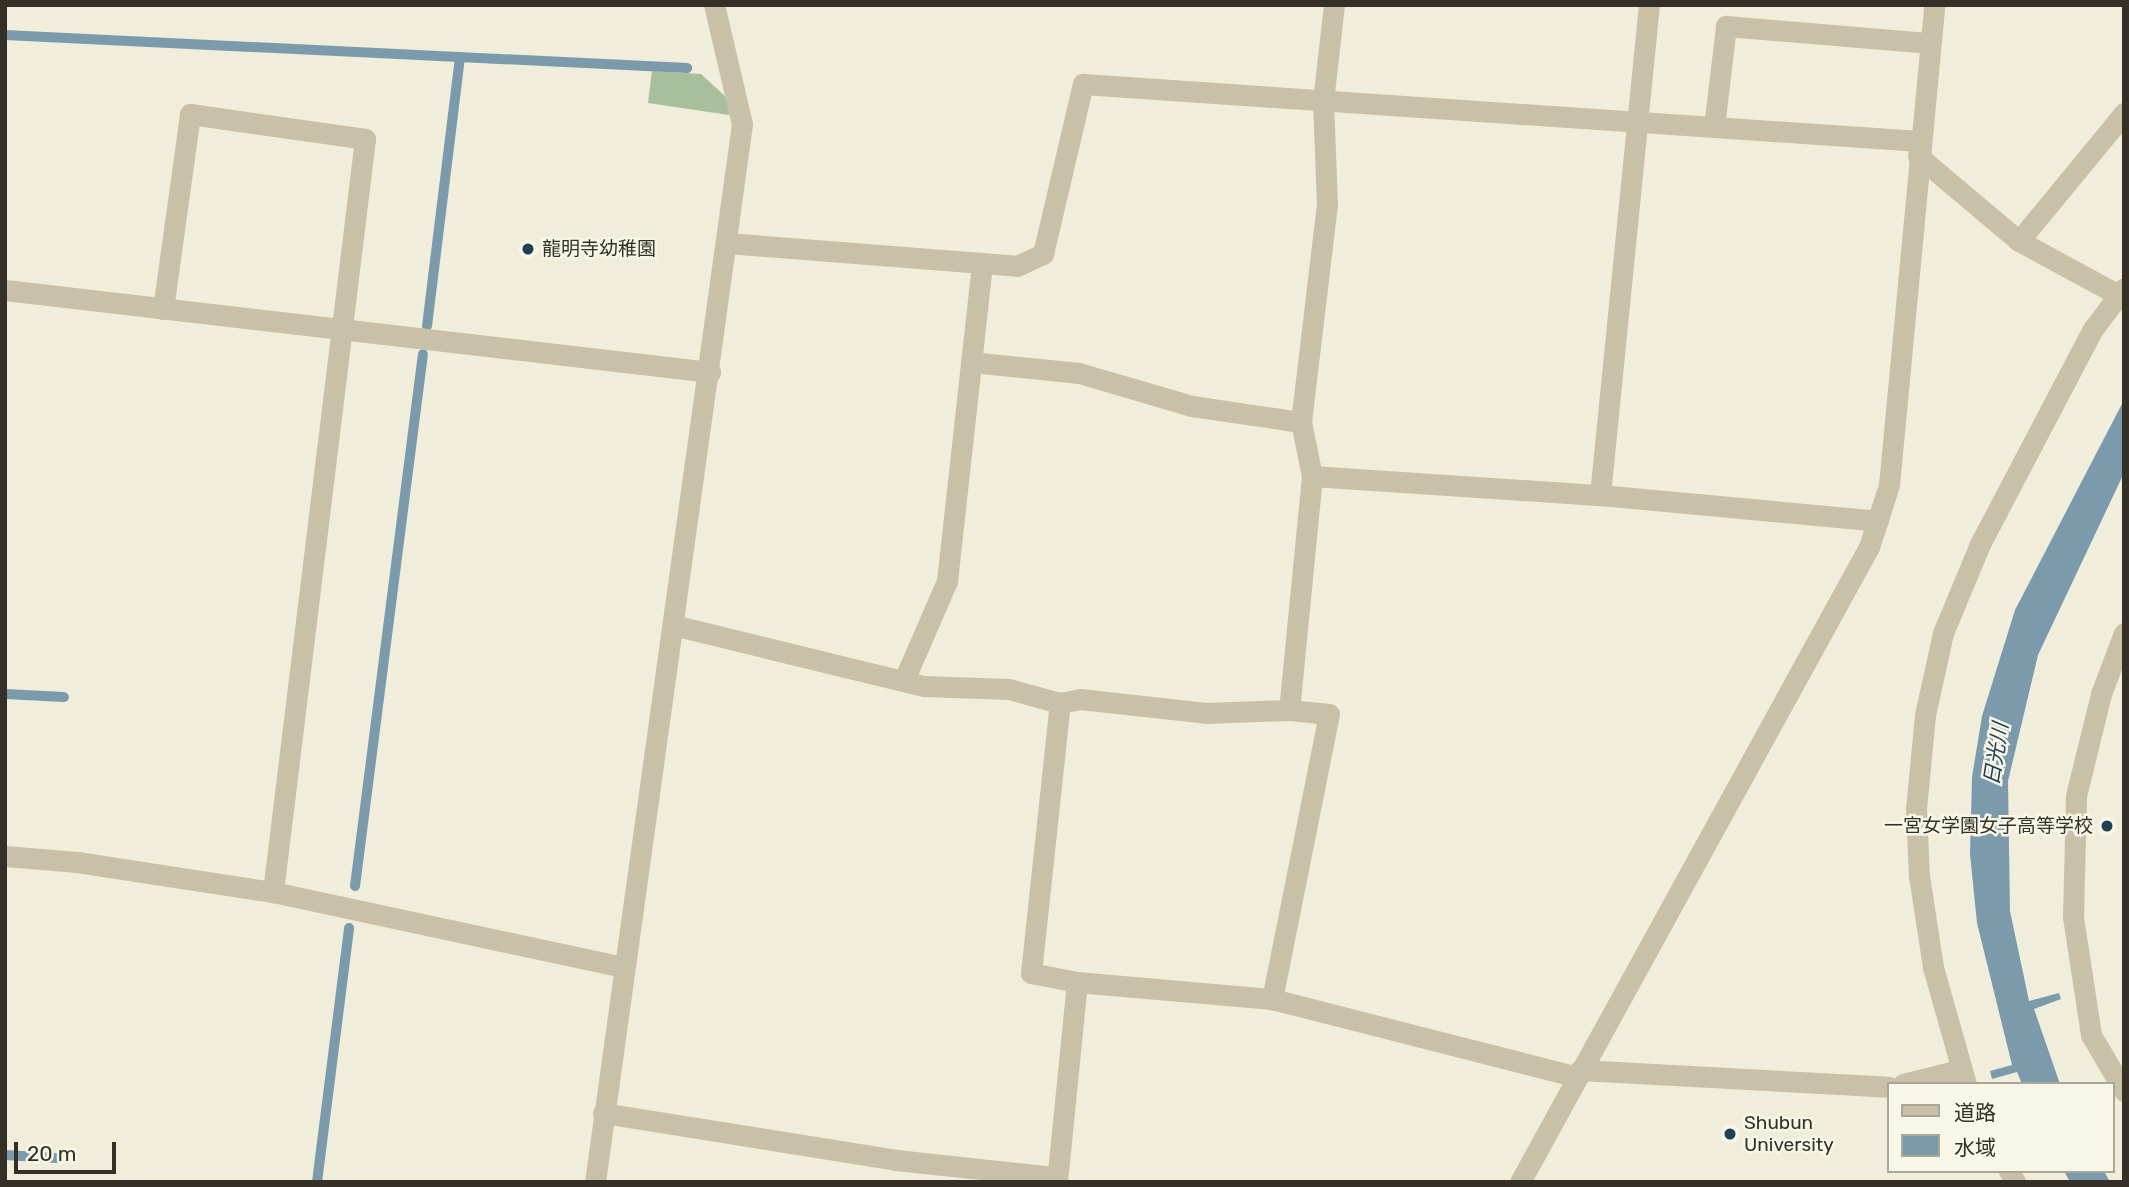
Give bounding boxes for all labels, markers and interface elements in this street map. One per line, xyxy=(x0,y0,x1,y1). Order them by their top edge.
place label: 龍明寺幼稚園 xyxy=(542,238,656,260)
marker: 龍明寺幼稚園 xyxy=(520,241,536,257)
water label: 日光川 xyxy=(1979,721,2013,787)
place label: 一宮女学園女子高等学校 xyxy=(1884,815,2093,837)
marker: 一宮女学園女子高等学校 xyxy=(2099,818,2115,834)
legend xyxy=(1888,1082,2115,1173)
text: 道路 xyxy=(1954,1100,1996,1125)
place label: Shubun University xyxy=(1744,1112,1834,1156)
marker: Shubun University xyxy=(1722,1126,1738,1142)
scale bar xyxy=(18,1128,119,1172)
text: 水域 xyxy=(1954,1135,1996,1160)
text: 20 m xyxy=(27,1141,76,1166)

